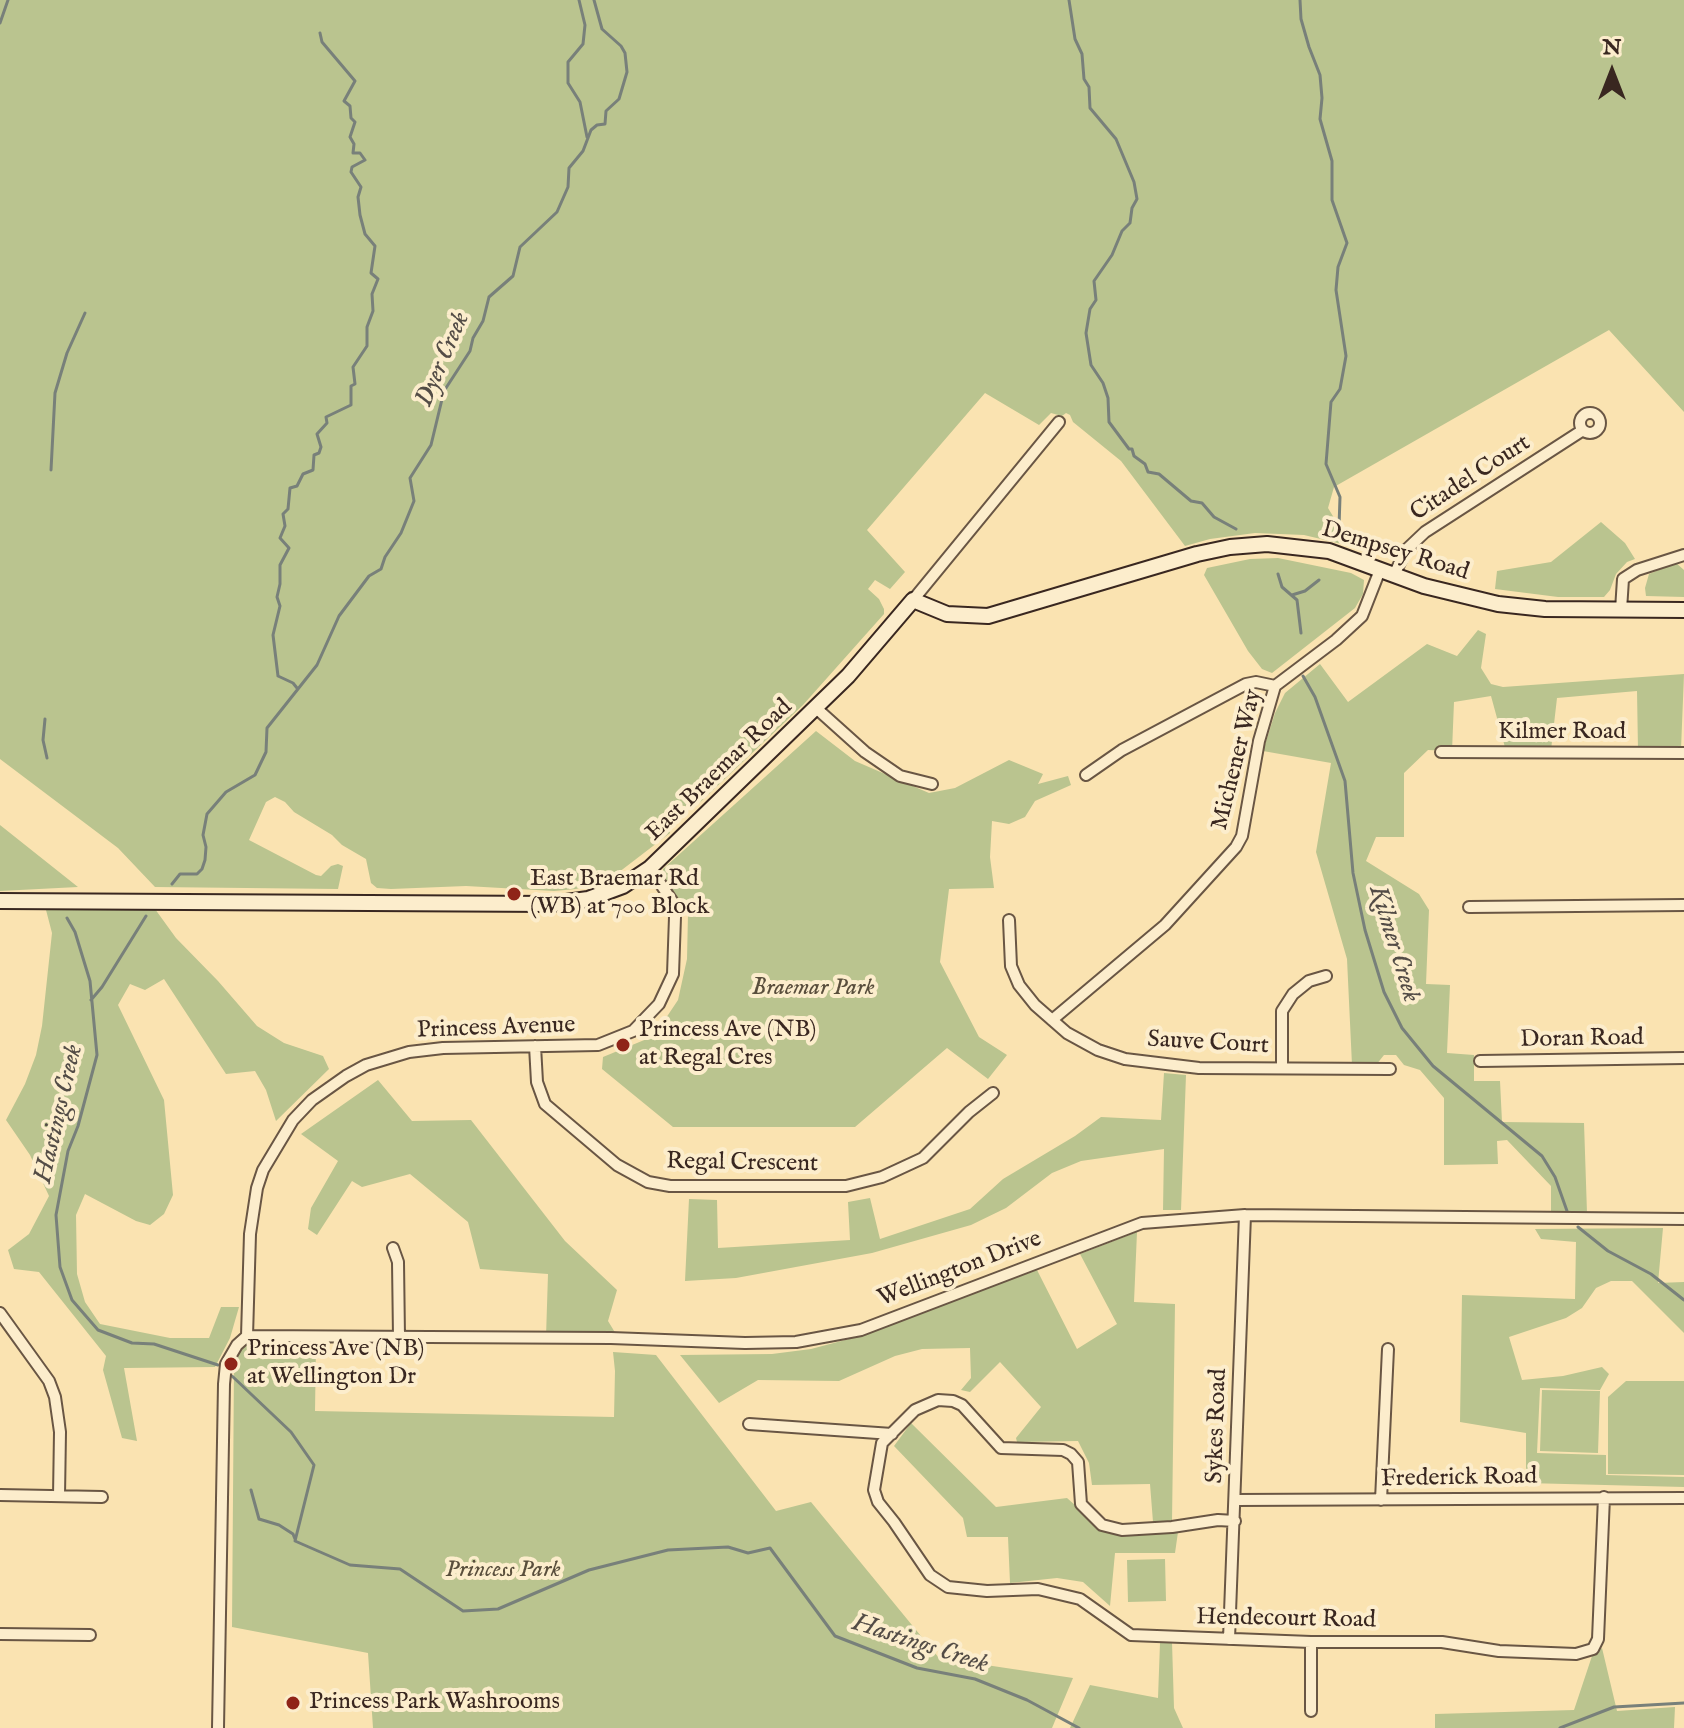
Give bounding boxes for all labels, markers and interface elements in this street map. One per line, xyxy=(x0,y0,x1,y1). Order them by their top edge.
north arrow xyxy=(1572,32,1652,112)
text: N xyxy=(1602,34,1622,62)
water label: Dyer Creek xyxy=(410,308,478,412)
street label: Citadel Court xyxy=(1406,430,1536,528)
street label: Dempsey Road xyxy=(1318,516,1472,588)
street label: Michener Way xyxy=(1207,687,1269,833)
street label: East Braemar Road xyxy=(641,694,799,848)
street label: Kilmer Road xyxy=(1498,719,1626,747)
place label: East Braemar Rd (WB) at 700 Block xyxy=(530,866,709,922)
water label: Kilmer Creek xyxy=(1360,882,1426,1006)
marker: East Braemar Rd (WB) at 700 Block xyxy=(505,885,523,903)
park label: Braemar Park xyxy=(751,975,875,1003)
street label: Princess Avenue xyxy=(416,1012,576,1046)
place label: Princess Ave (NB) at Regal Cres xyxy=(639,1017,816,1073)
street label: Doran Road xyxy=(1520,1025,1644,1055)
street label: Sauve Court xyxy=(1147,1026,1269,1062)
marker: Princess Ave (NB) at Regal Cres xyxy=(614,1036,632,1054)
water label: Hastings Creek xyxy=(29,1042,91,1186)
street label: Regal Crescent xyxy=(666,1148,818,1180)
street label: Wellington Drive xyxy=(874,1226,1046,1314)
place label: Princess Ave (NB) at Wellington Dr xyxy=(247,1336,424,1392)
marker: Princess Ave (NB) at Wellington Dr xyxy=(222,1355,240,1373)
street label: Sykes Road xyxy=(1202,1368,1234,1484)
street label: Frederick Road xyxy=(1381,1463,1537,1495)
park label: Princess Park xyxy=(445,1557,561,1585)
street label: Hendecourt Road xyxy=(1196,1604,1376,1636)
water label: Hastings Creek xyxy=(848,1608,992,1682)
place label: Princess Park Washrooms xyxy=(309,1689,560,1717)
marker: Princess Park Washrooms xyxy=(284,1694,302,1712)

